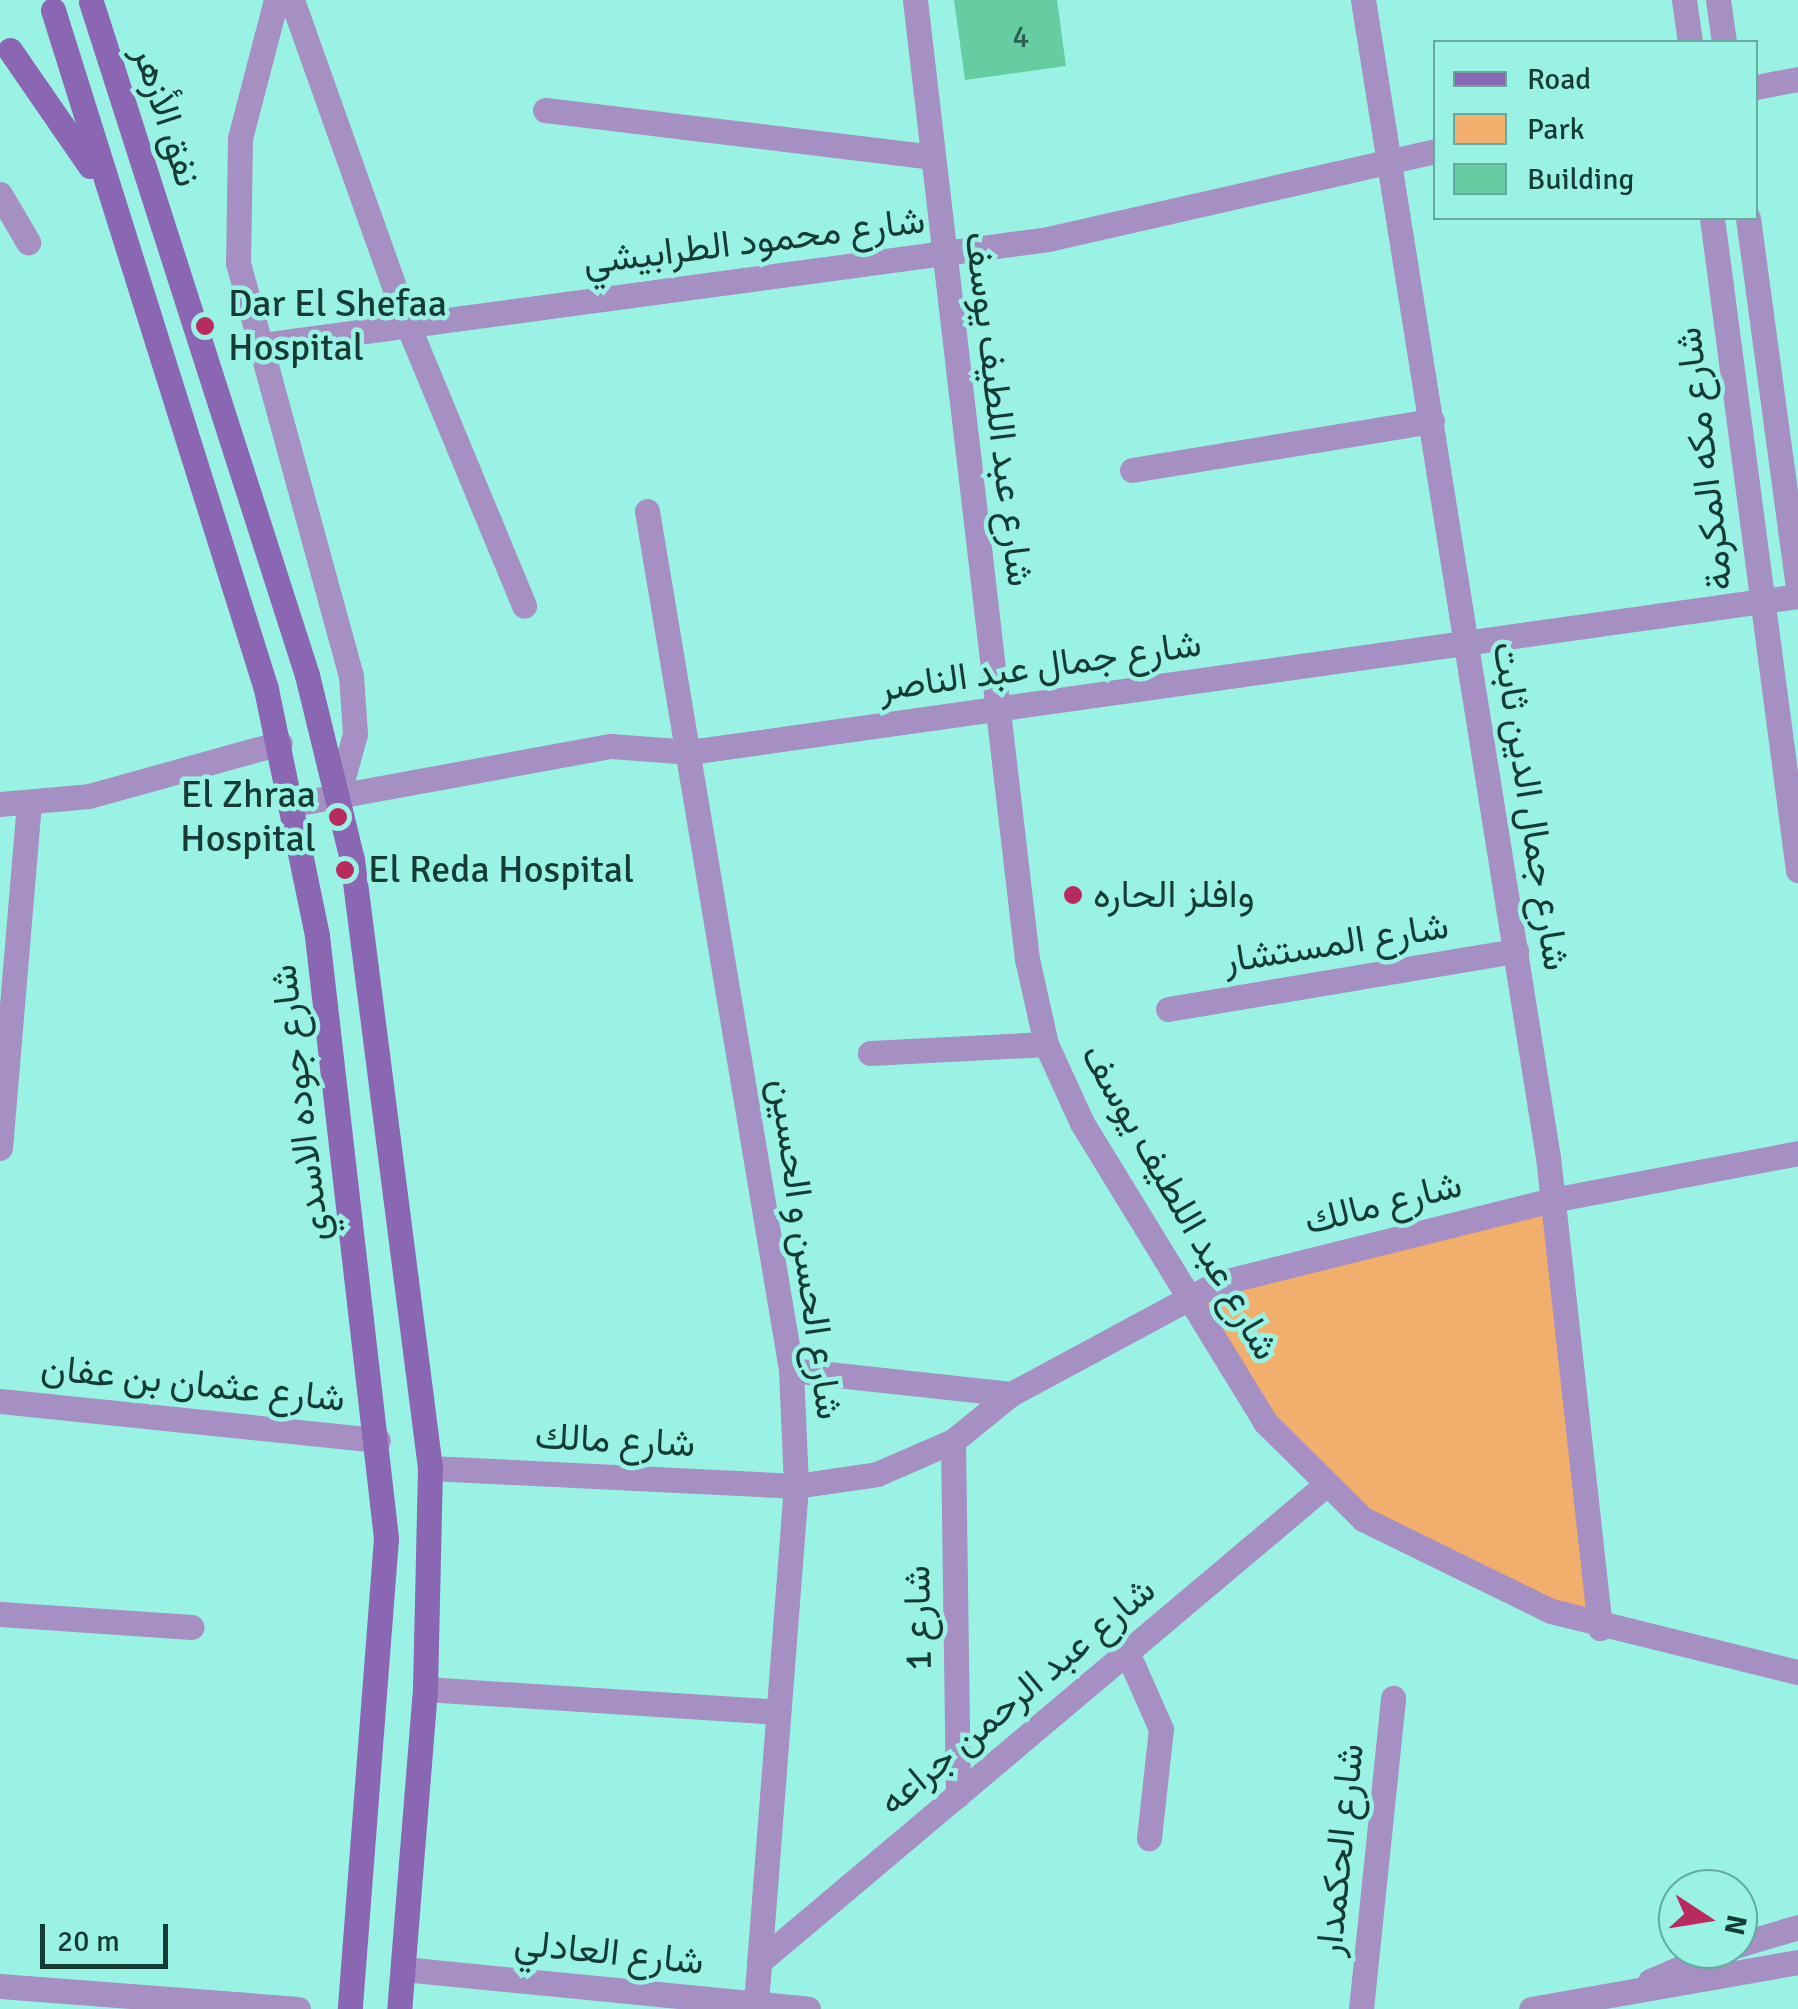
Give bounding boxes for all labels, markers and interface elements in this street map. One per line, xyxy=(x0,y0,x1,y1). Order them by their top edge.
house number: 4 xyxy=(1012,18,1030,56)
street label: نفق الأزهر xyxy=(123,40,211,192)
legend xyxy=(1433,40,1758,220)
text: Road xyxy=(1527,61,1591,98)
text: Park xyxy=(1527,111,1585,148)
text: Building xyxy=(1527,161,1634,198)
street label: شارع محمود الطرابيشي xyxy=(580,197,928,285)
street label: شارع عبد اللطيف يوسف xyxy=(955,229,1043,589)
place label: Dar El Shefaa Hospital xyxy=(228,281,447,370)
marker: Dar El Shefaa Hospital xyxy=(192,313,218,339)
street label: شارع مكه المكرمة xyxy=(1665,325,1743,593)
street label: شارع جمال عبد الناصر xyxy=(876,621,1204,711)
street label: شارع جمال الدين ثابت xyxy=(1482,638,1580,974)
place label: El Zhraa Hospital xyxy=(180,772,316,862)
marker: El Zhraa Hospital xyxy=(325,804,351,830)
place label: El Reda Hospital xyxy=(368,847,634,893)
marker: El Reda Hospital xyxy=(332,857,358,883)
place label: وافلز الحاره xyxy=(1093,872,1255,918)
marker: وافلز الحاره xyxy=(1062,884,1084,906)
street label: شارع المستشار xyxy=(1220,903,1452,983)
street label: شارع جوده الاسدي xyxy=(260,962,340,1244)
street label: شارع عبد اللطيف يوسف xyxy=(1071,1036,1289,1368)
street label: شارع الحسن و الحسين xyxy=(759,1076,853,1422)
street label: شارع مالك xyxy=(1300,1161,1466,1245)
street label: شارع عثمان بن عفان xyxy=(39,1344,347,1422)
street label: شارع مالك xyxy=(534,1413,696,1467)
street label: شارع 1 xyxy=(894,1565,942,1671)
street label: شارع عبد الرحمن جراعه xyxy=(870,1567,1164,1825)
street label: شارع الحكمدار xyxy=(1306,1741,1374,1959)
north arrow xyxy=(1658,1869,1758,1969)
scale bar xyxy=(45,1904,172,1966)
text: N xyxy=(1717,1912,1754,1938)
street label: شارع العادلي xyxy=(512,1919,706,1985)
text: 20 m xyxy=(57,1923,120,1960)

